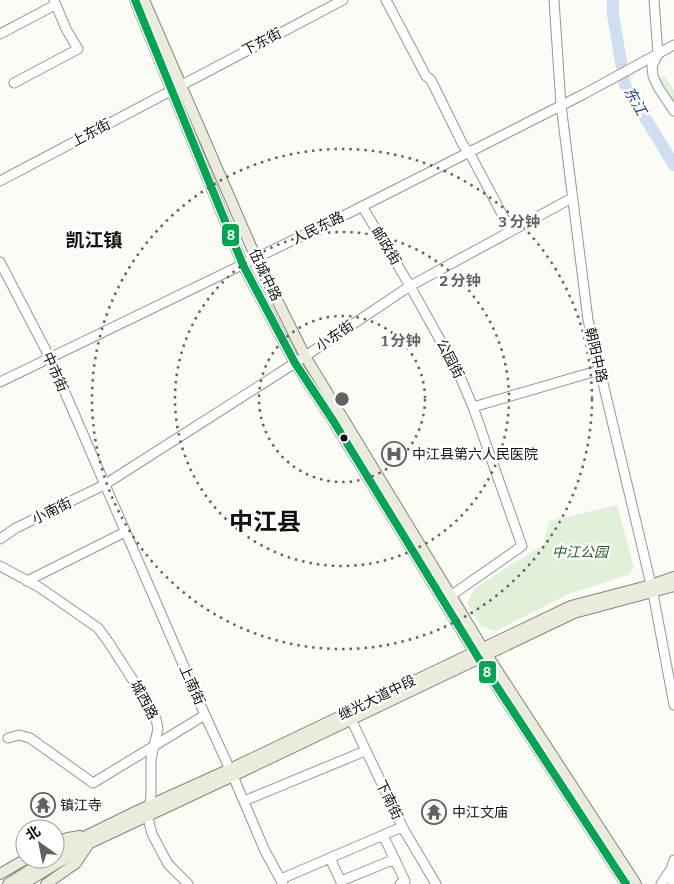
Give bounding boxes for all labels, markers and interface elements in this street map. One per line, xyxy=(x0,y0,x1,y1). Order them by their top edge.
street label: 下东街 xyxy=(239,25,285,59)
water label: 东江 xyxy=(620,84,651,120)
street label: 上东街 xyxy=(68,116,114,150)
street label: 人民东路 xyxy=(289,208,347,248)
text: 3 分钟 xyxy=(498,213,540,231)
line badge: 8 xyxy=(221,223,240,247)
street label: 邮政街 xyxy=(368,224,404,268)
text: 8 xyxy=(227,227,235,244)
district label: 凯江镇 xyxy=(65,229,123,252)
street label: 伍城中路 xyxy=(245,246,285,304)
text: 2 分钟 xyxy=(439,272,481,290)
street label: 小东街 xyxy=(313,317,357,355)
street label: 朝阳中路 xyxy=(581,326,611,384)
text: 1 分钟 xyxy=(381,332,421,350)
street label: 公园街 xyxy=(433,336,467,382)
street label: 中市街 xyxy=(39,349,71,395)
centre of rings xyxy=(333,390,351,408)
unlabelled marker xyxy=(339,433,349,443)
hospital icon: 中江县第六人民医院 xyxy=(381,441,407,467)
place label: 中江县第六人民医院 xyxy=(412,446,538,463)
street label: 小南街 xyxy=(29,494,75,528)
district label: 中江县 xyxy=(229,508,301,536)
park label: 中江公园 xyxy=(552,544,610,561)
line badge: 8 xyxy=(478,660,497,684)
street label: 上南街 xyxy=(176,662,208,708)
text: 8 xyxy=(483,664,491,681)
street label: 继光大道中段 xyxy=(336,672,418,724)
street label: 城西路 xyxy=(127,677,161,723)
street label: 下南街 xyxy=(372,777,406,823)
temple icon: 镇江寺 xyxy=(30,792,56,818)
place label: 镇江寺 xyxy=(60,797,102,814)
temple icon: 中江文庙 xyxy=(421,799,447,825)
place label: 中江文庙 xyxy=(452,804,508,821)
north arrow xyxy=(15,819,65,869)
text: 北 xyxy=(23,823,44,844)

